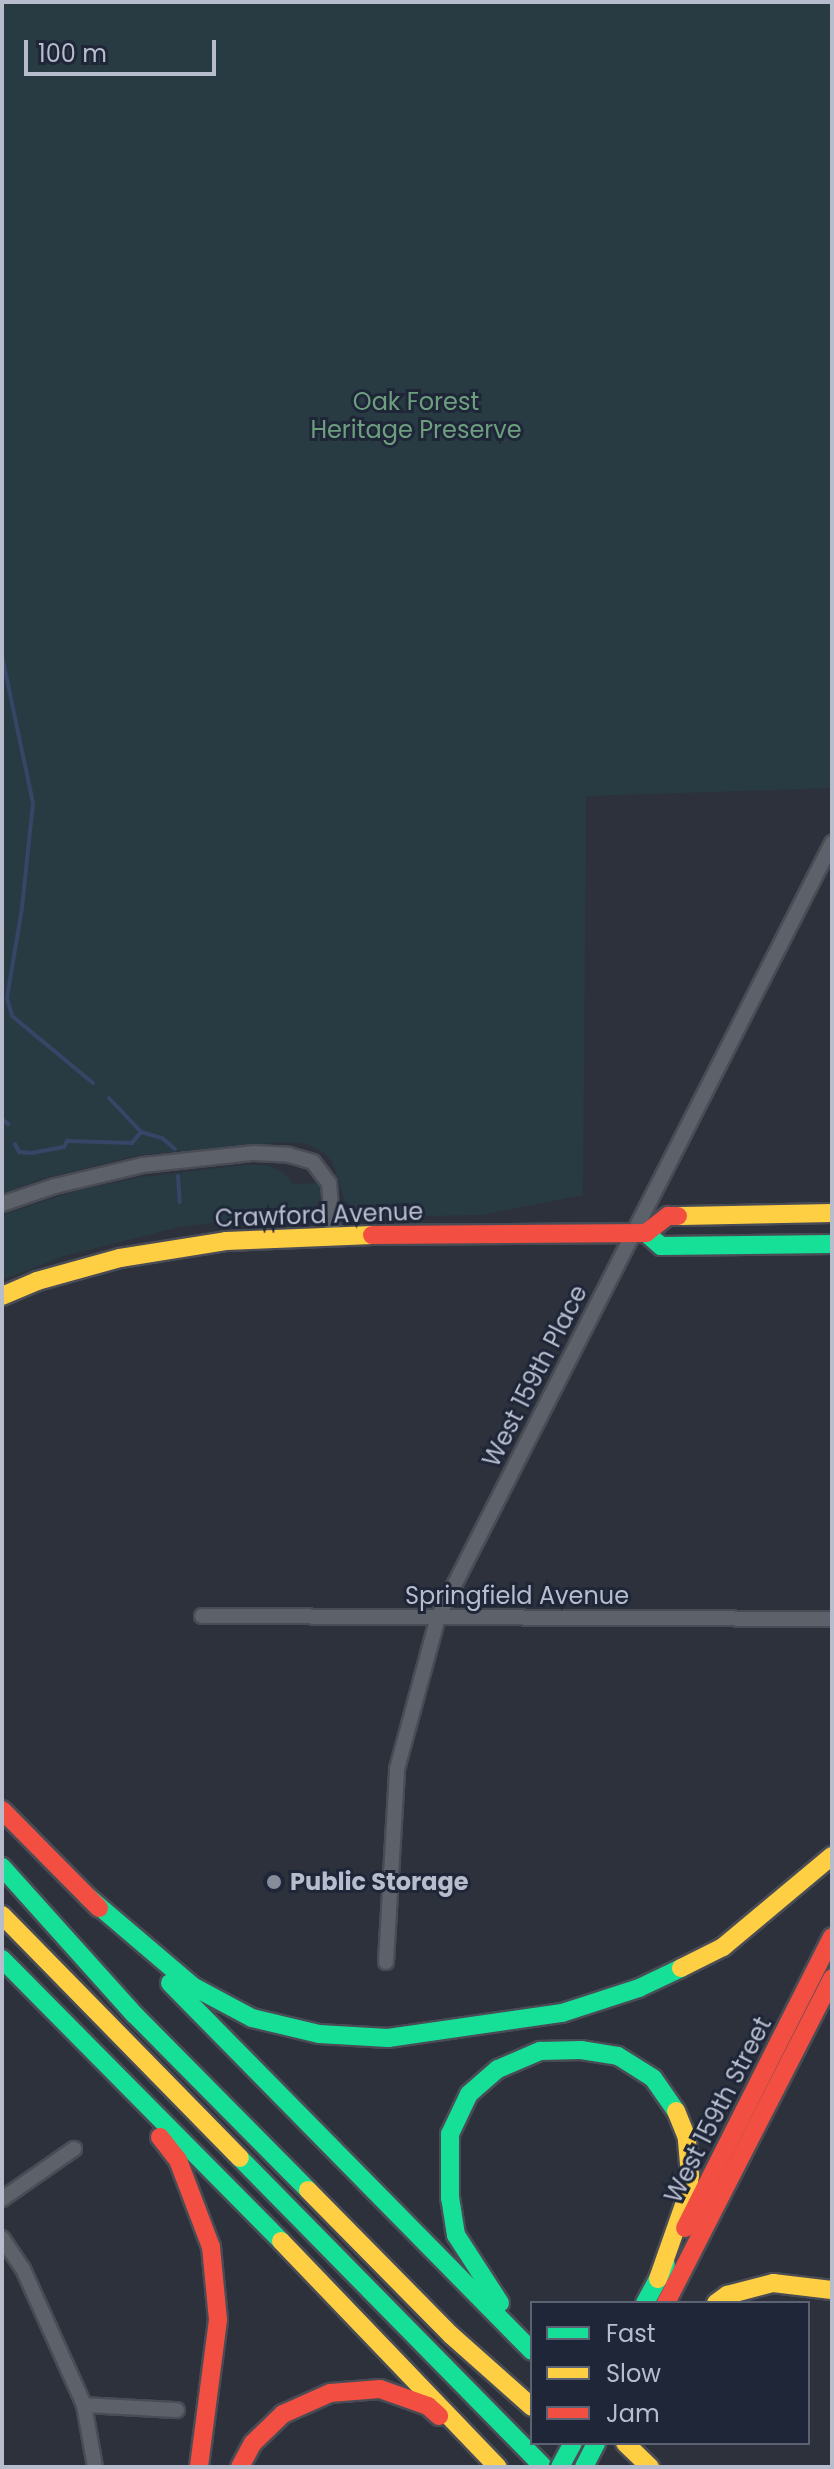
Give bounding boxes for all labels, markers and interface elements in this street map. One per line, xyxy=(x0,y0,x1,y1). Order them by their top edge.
scale bar xyxy=(28,24,220,74)
text: 100 m xyxy=(38,37,107,70)
park label: Oak Forest Heritage Preserve xyxy=(310,388,522,444)
street label: Crawford Avenue xyxy=(214,1197,424,1233)
street label: West 159th Place xyxy=(477,1280,593,1472)
street label: Springfield Avenue xyxy=(405,1582,629,1610)
place label: Public Storage xyxy=(290,1868,469,1896)
marker: Public Storage xyxy=(265,1873,283,1891)
street label: West 159th Street xyxy=(659,2012,777,2208)
legend xyxy=(530,2301,810,2445)
text: Fast xyxy=(606,2317,656,2350)
text: Slow xyxy=(606,2357,661,2390)
text: Jam xyxy=(606,2397,660,2430)

